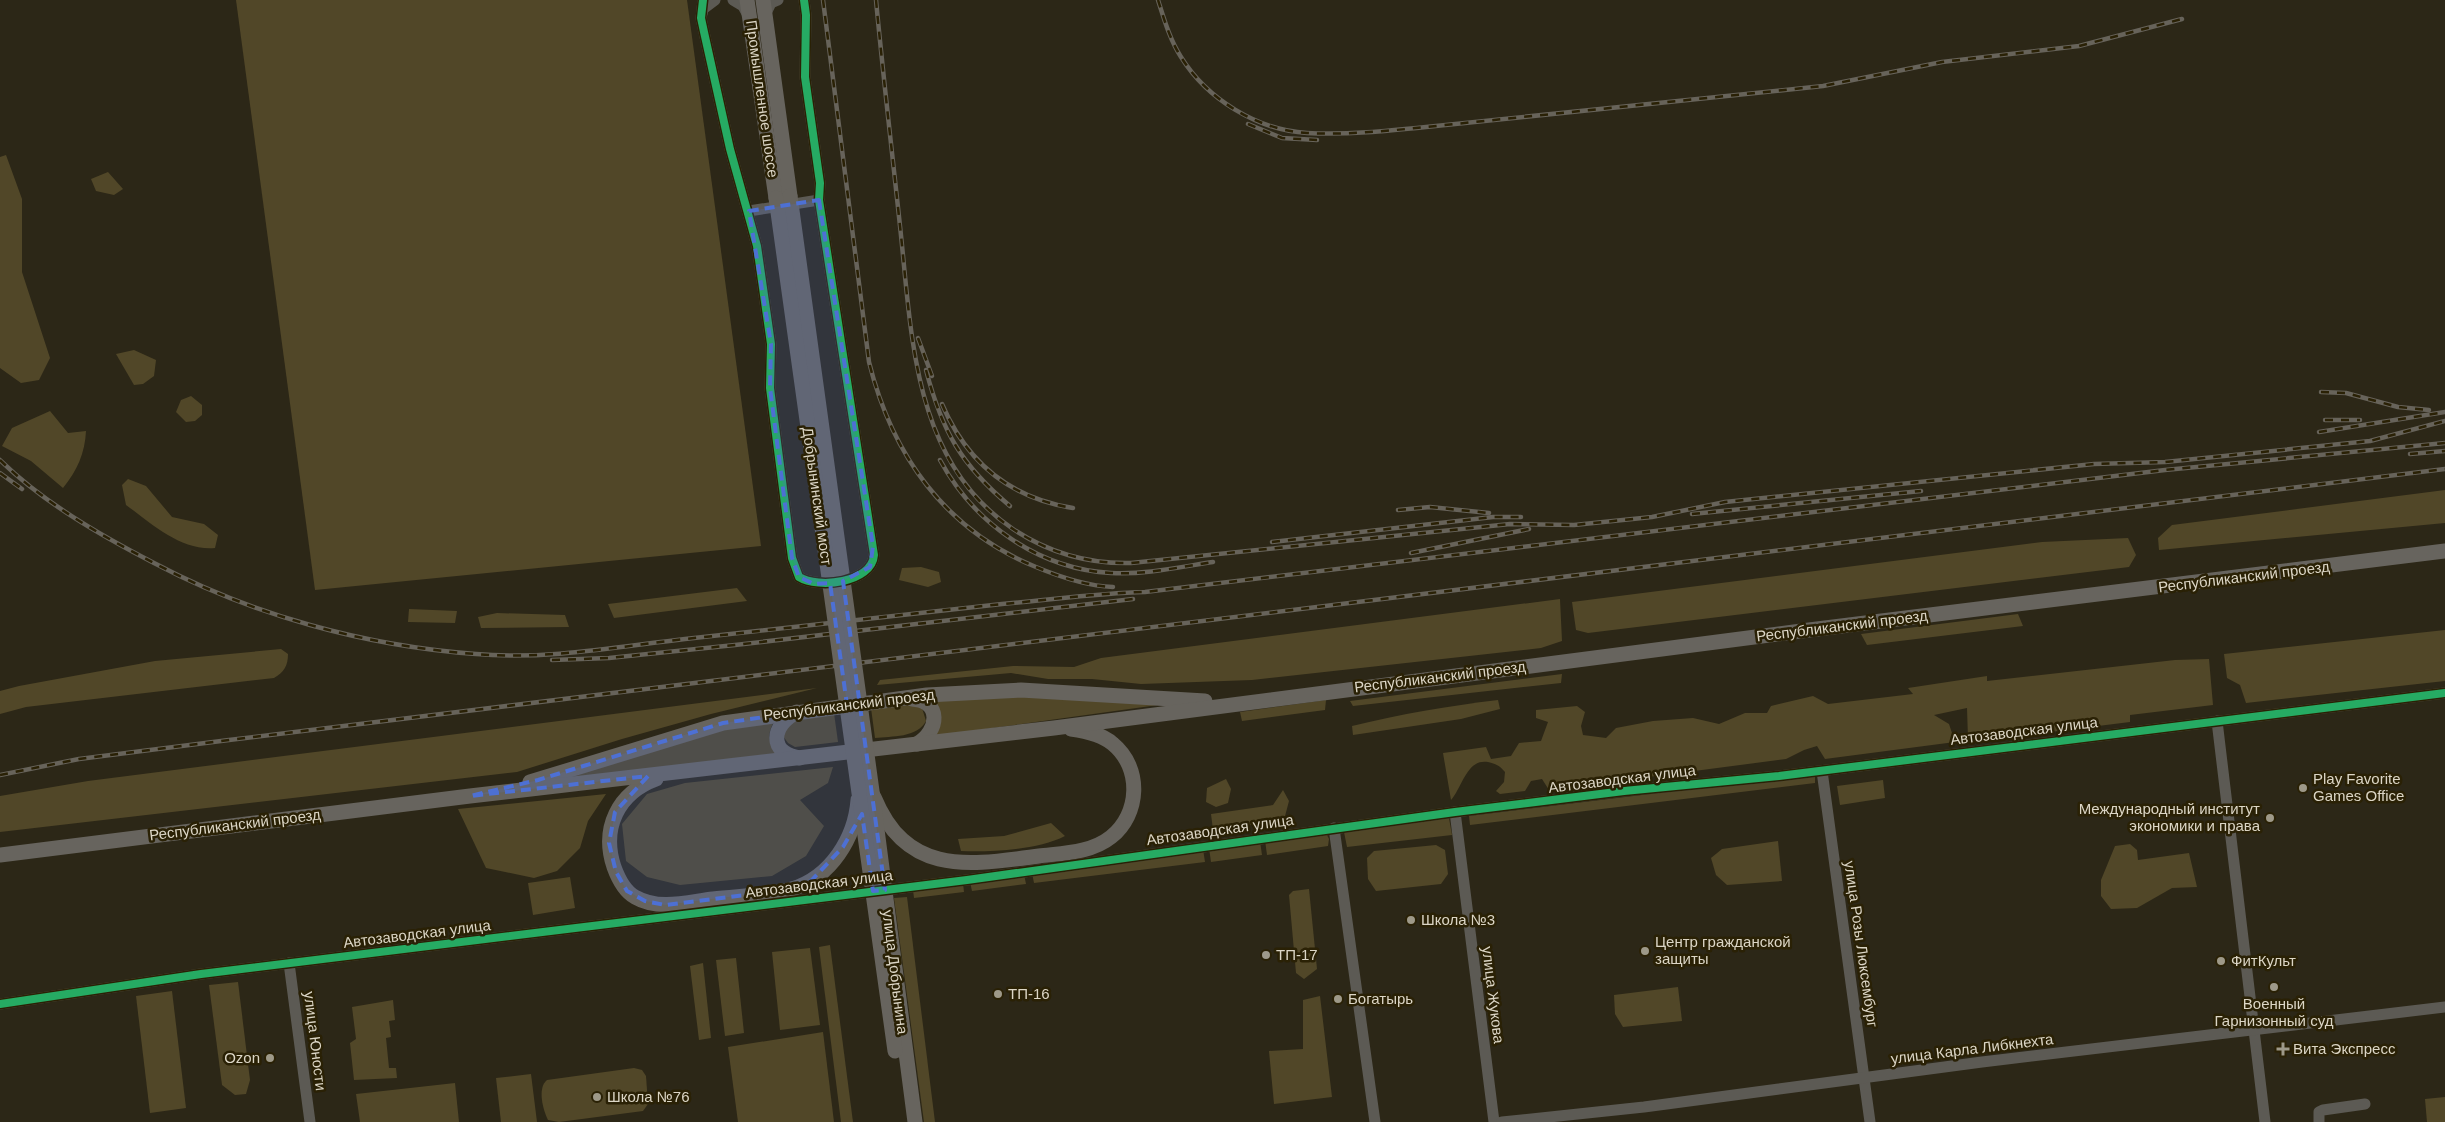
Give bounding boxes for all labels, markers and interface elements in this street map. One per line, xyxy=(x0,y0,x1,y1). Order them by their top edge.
street label: Промышленное шоссе xyxy=(743,19,782,179)
street label: Добрынинский мост xyxy=(799,426,836,566)
street label: Республиканский проезд xyxy=(2157,558,2331,595)
street label: Республиканский проезд xyxy=(1755,607,1929,644)
street label: Республиканский проезд xyxy=(1353,658,1527,695)
street label: Республиканский проезд xyxy=(762,686,936,723)
street label: Автозаводская улица xyxy=(1949,713,2099,748)
street label: Автозаводская улица xyxy=(1547,761,1697,796)
place label: Play Favorite Games Office xyxy=(2313,770,2404,804)
marker: Play Favorite Games Office xyxy=(2297,782,2309,794)
place label: Международный институт экономики и права xyxy=(2079,800,2261,834)
street label: Республиканский проезд xyxy=(148,806,322,843)
street label: Автозаводская улица xyxy=(1145,811,1295,848)
marker: Международный институт экономики и права xyxy=(2264,812,2276,824)
street label: улица Розы Люксембург xyxy=(1841,860,1882,1029)
street label: Автозаводская улица xyxy=(744,866,894,901)
street label: улица Добрынина xyxy=(879,909,912,1036)
place label: Школа №3 xyxy=(1421,911,1495,928)
marker: Школа №3 xyxy=(1405,914,1417,926)
street label: Автозаводская улица xyxy=(342,916,492,951)
place label: Центр гражданской защиты xyxy=(1655,933,1791,967)
street label: улица Жукова xyxy=(1479,945,1508,1045)
marker: Центр гражданской защиты xyxy=(1639,945,1651,957)
place label: ТП-17 xyxy=(1276,946,1318,963)
marker: ТП-17 xyxy=(1260,949,1272,961)
place label: ФитКульт xyxy=(2231,952,2296,969)
marker: ФитКульт xyxy=(2215,955,2227,967)
marker: Военный Гарнизонный суд xyxy=(2268,981,2280,993)
place label: ТП-16 xyxy=(1008,985,1050,1002)
marker: ТП-16 xyxy=(992,988,1004,1000)
street label: улица Юности xyxy=(301,990,330,1092)
place label: Богатырь xyxy=(1348,990,1413,1007)
marker: Богатырь xyxy=(1332,993,1344,1005)
place label: Военный Гарнизонный суд xyxy=(2215,995,2334,1029)
street label: улица Карла Либкнехта xyxy=(1890,1030,2055,1067)
place label: Вита Экспресс xyxy=(2293,1040,2396,1057)
marker: Вита Экспресс xyxy=(2277,1043,2289,1055)
place label: Ozon xyxy=(224,1049,260,1066)
marker: Ozon xyxy=(264,1052,276,1064)
place label: Школа №76 xyxy=(607,1088,690,1105)
marker: Школа №76 xyxy=(591,1091,603,1103)

